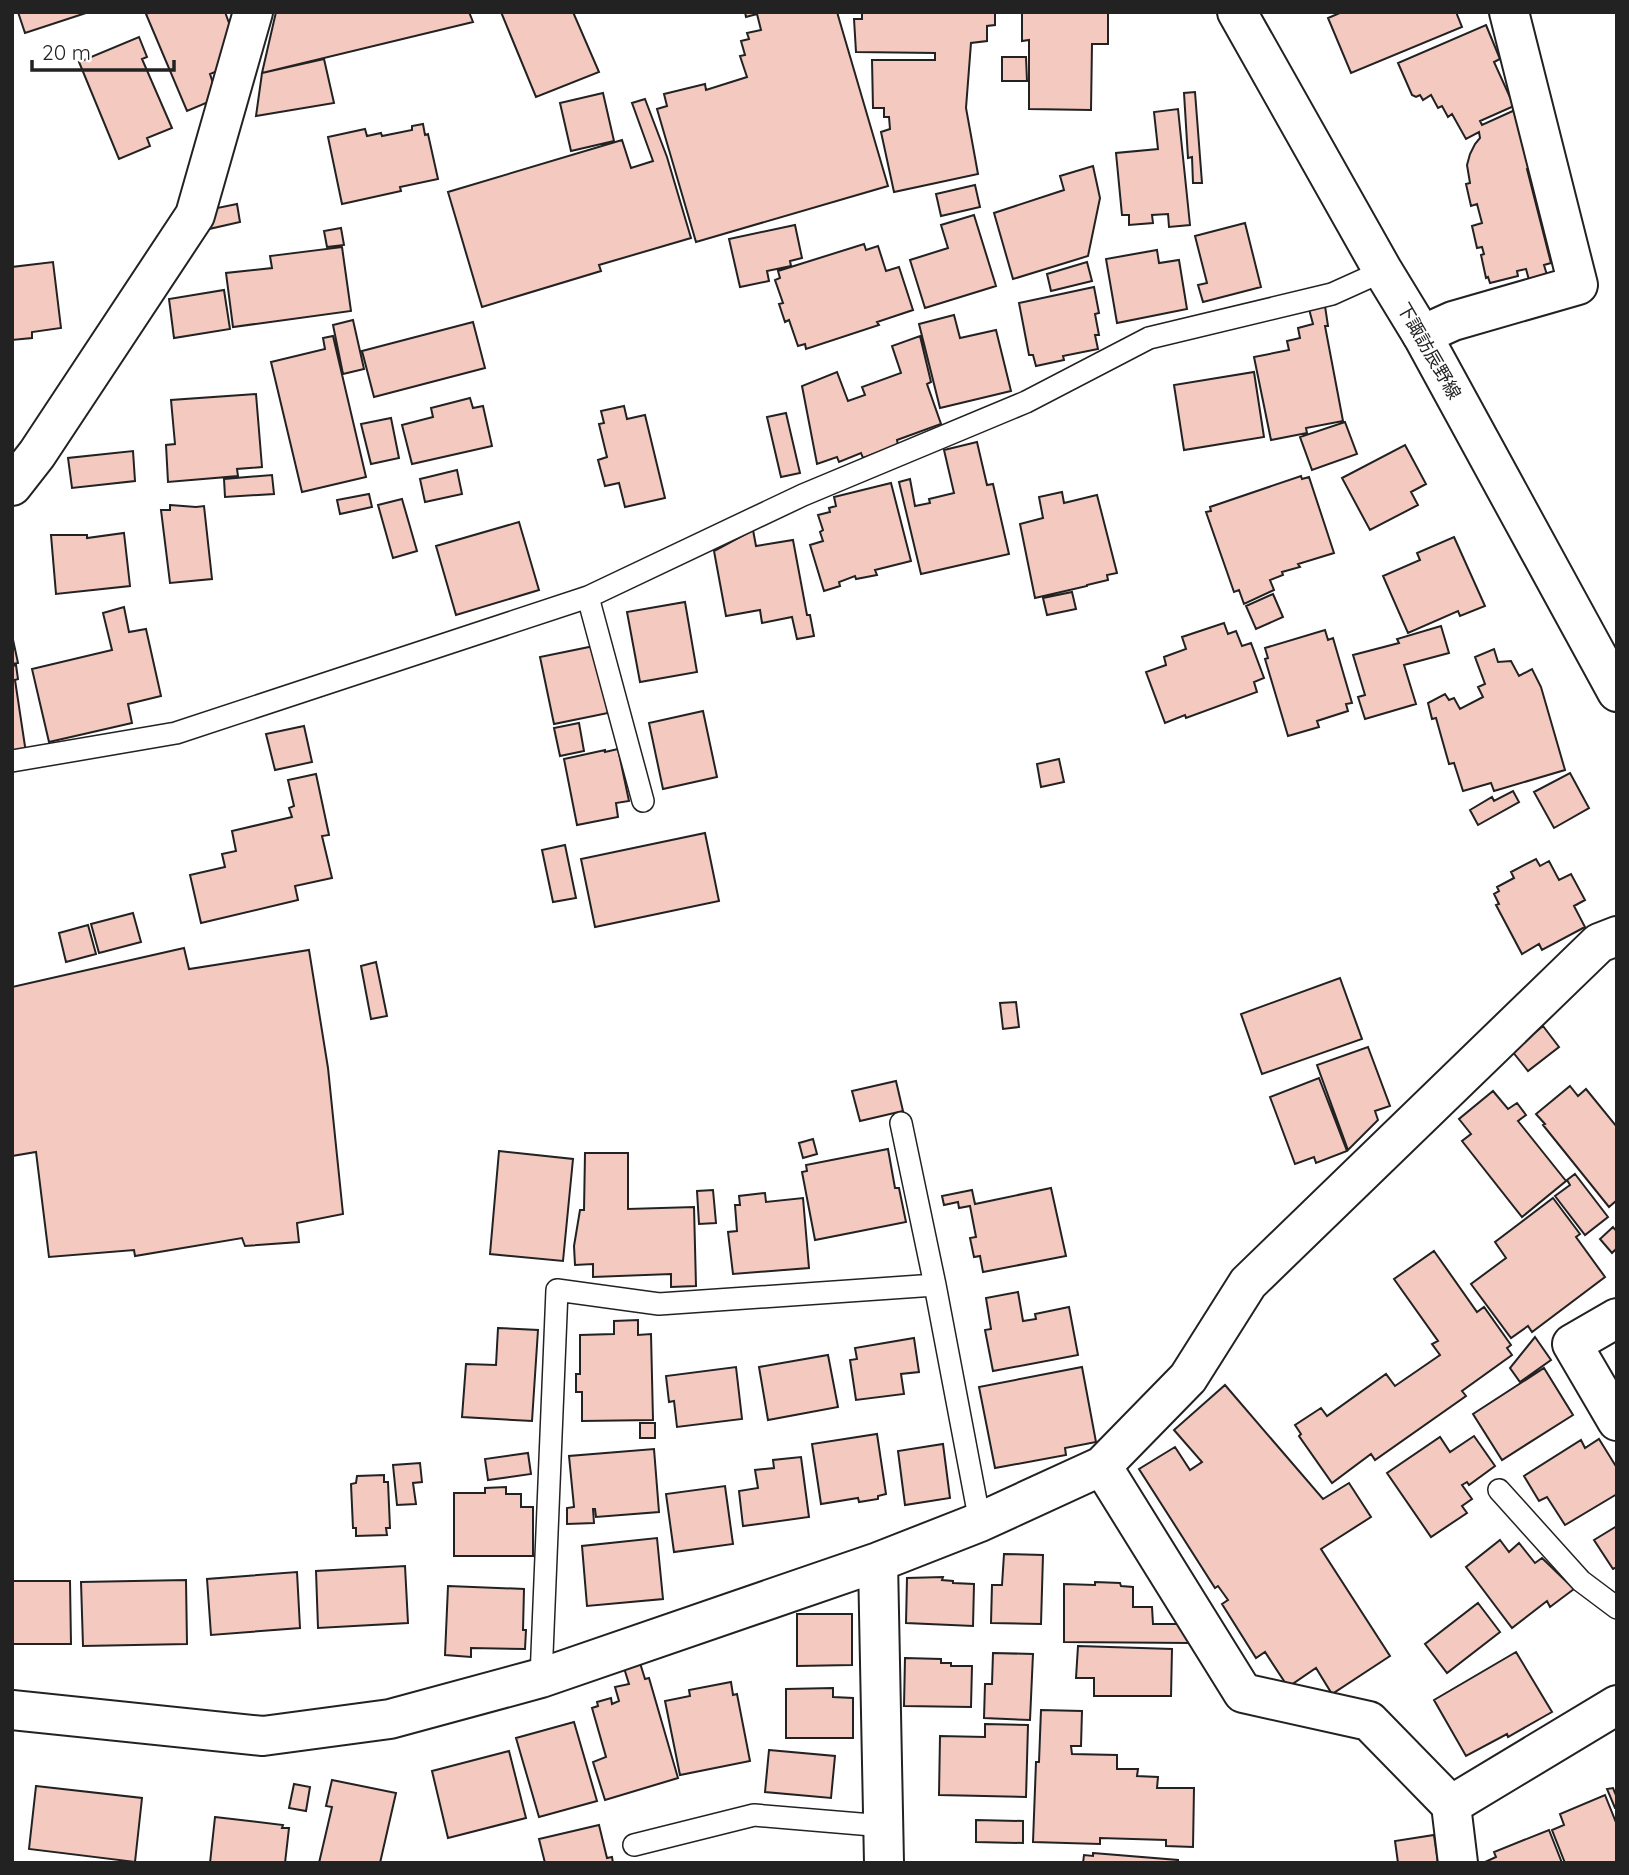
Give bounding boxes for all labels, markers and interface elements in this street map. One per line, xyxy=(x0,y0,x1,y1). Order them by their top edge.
scale bar xyxy=(32,28,173,72)
text: 20 m xyxy=(42,39,91,65)
street label: 下諏訪辰野線 xyxy=(1392,298,1466,403)

